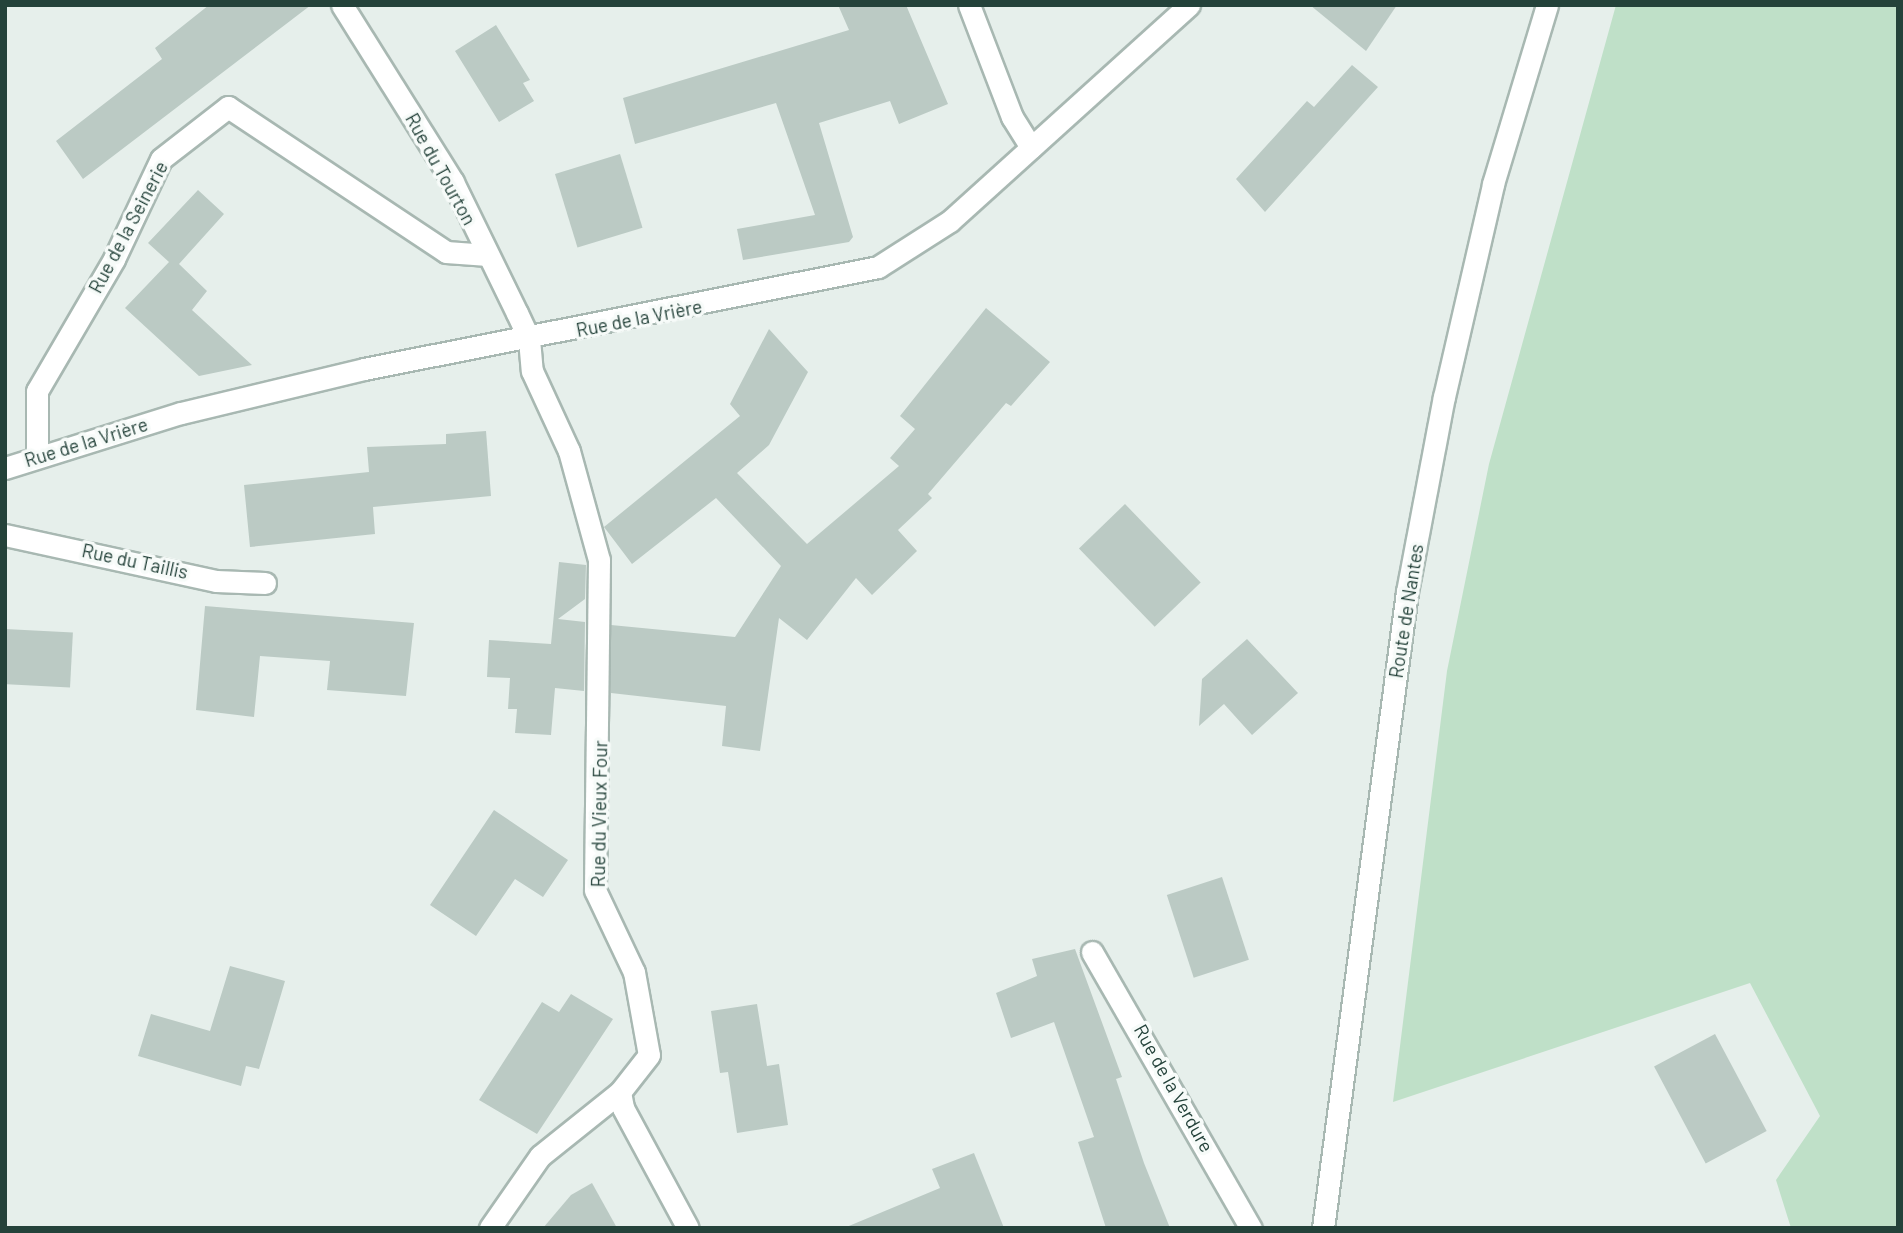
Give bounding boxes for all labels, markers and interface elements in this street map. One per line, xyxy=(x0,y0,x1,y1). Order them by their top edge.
street label: Rue du Tourton xyxy=(401,109,481,229)
street label: Rue de la Seinerie xyxy=(84,157,172,297)
street label: Rue de la Vrière xyxy=(574,295,704,341)
street label: Rue de la Vrière xyxy=(22,412,150,472)
street label: Rue du Taillis xyxy=(80,539,190,583)
street label: Route de Nantes xyxy=(1384,542,1428,680)
street label: Rue du Vieux Four xyxy=(586,740,612,888)
street label: Rue de la Verdure xyxy=(1129,1020,1219,1156)

